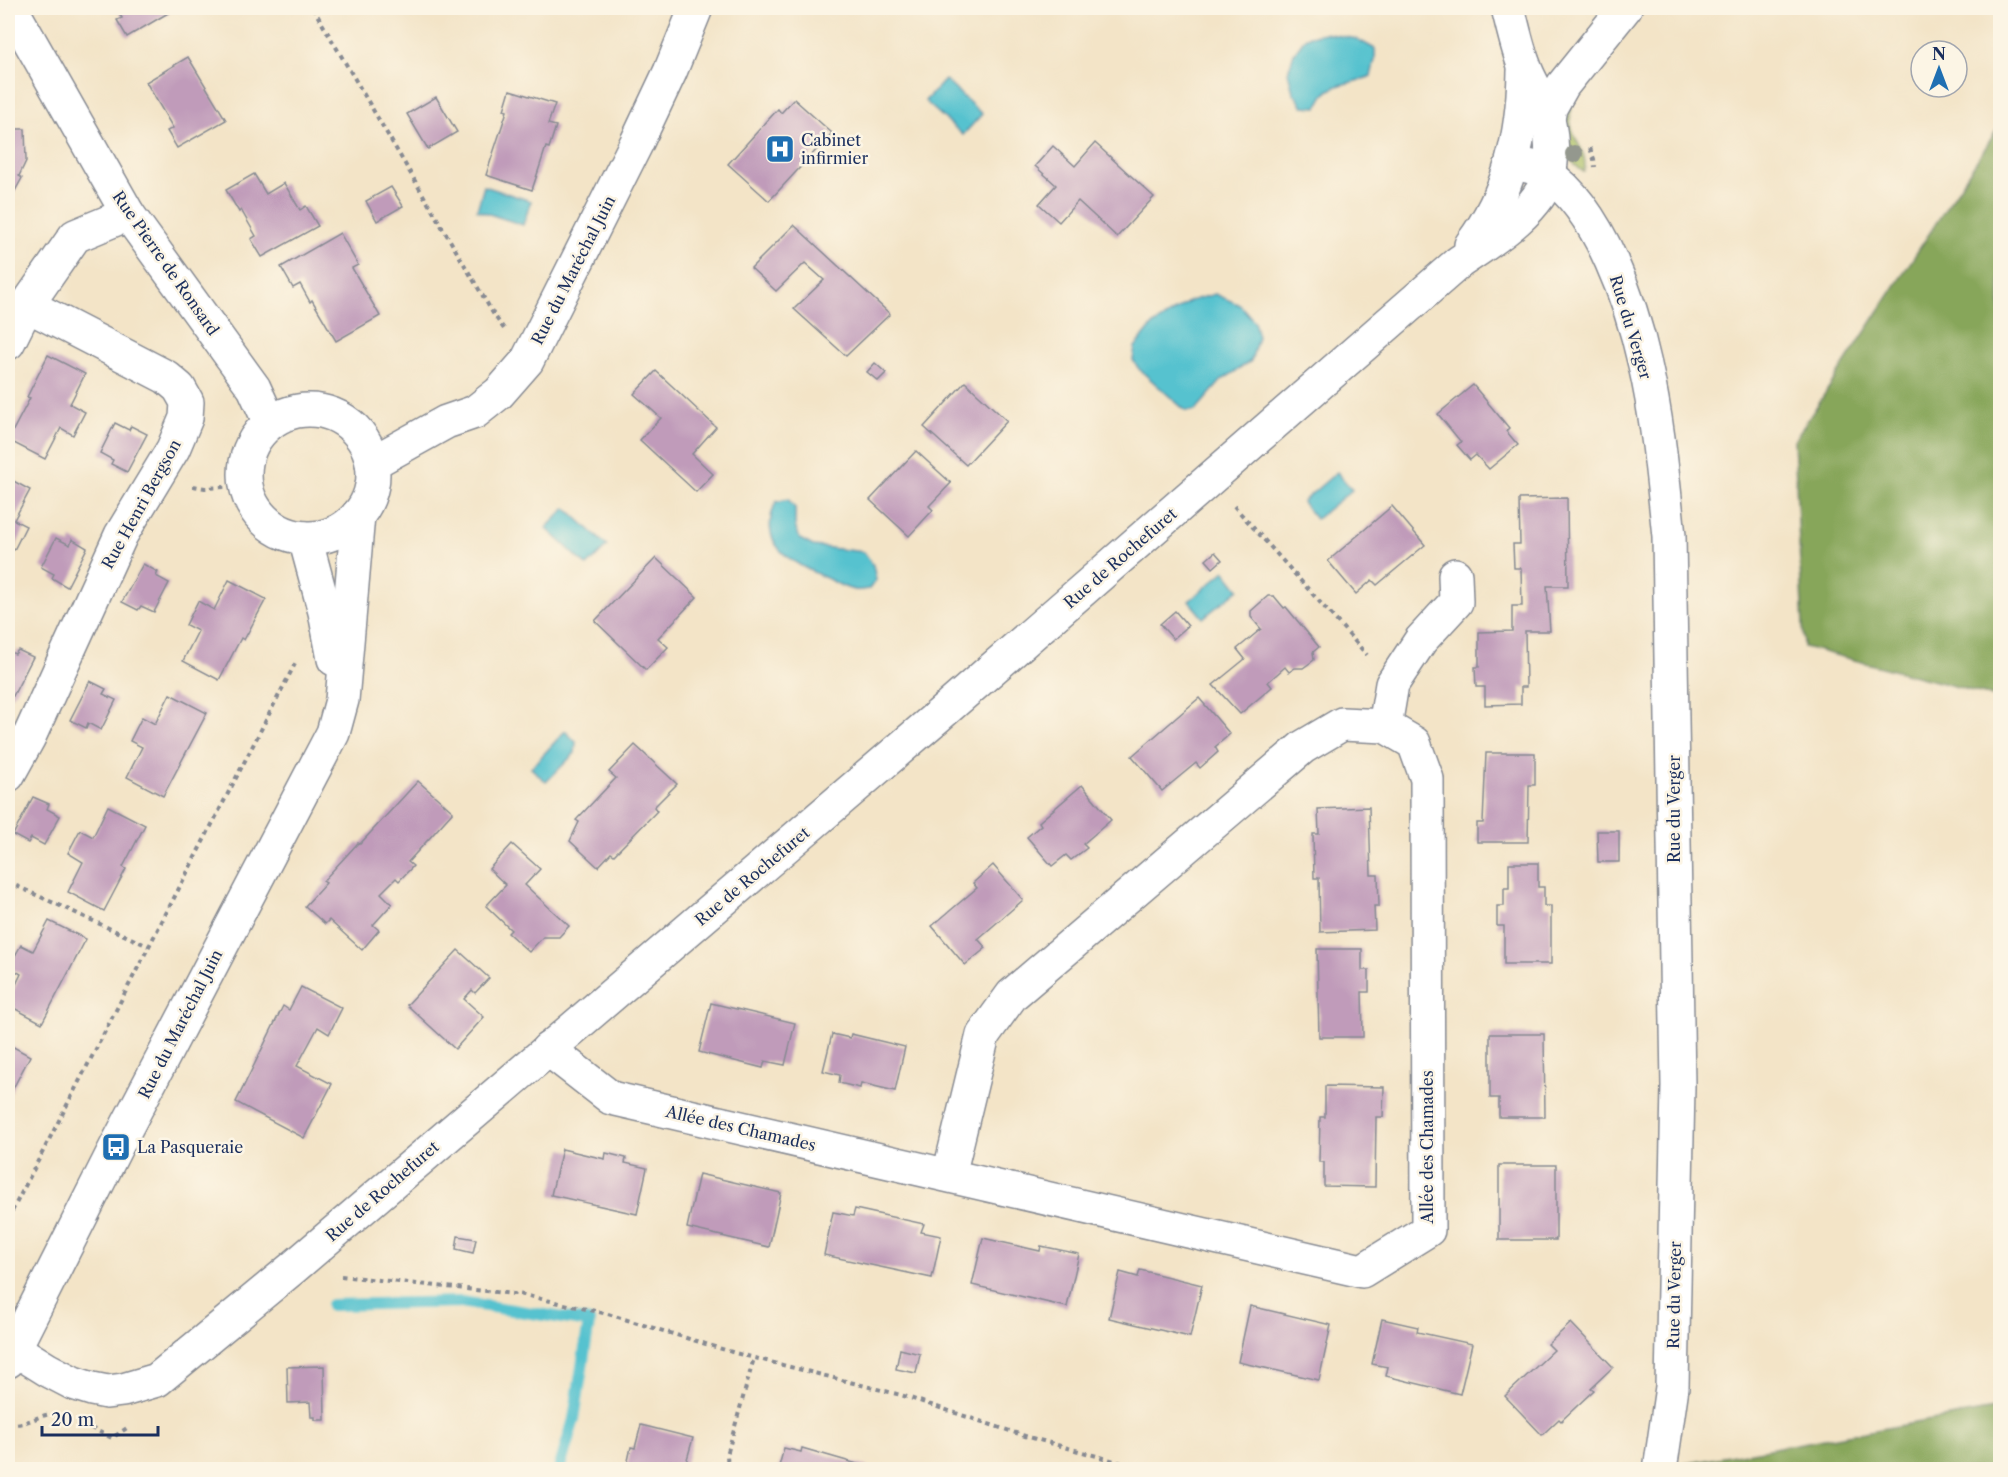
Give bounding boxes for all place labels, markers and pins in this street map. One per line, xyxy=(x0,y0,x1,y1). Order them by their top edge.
place label: Cabinet infirmier xyxy=(801,130,868,168)
hospital icon: Cabinet infirmier xyxy=(764,133,796,165)
bus stop icon: La Pasqueraie xyxy=(100,1131,132,1163)
place label: La Pasqueraie xyxy=(137,1137,243,1157)

